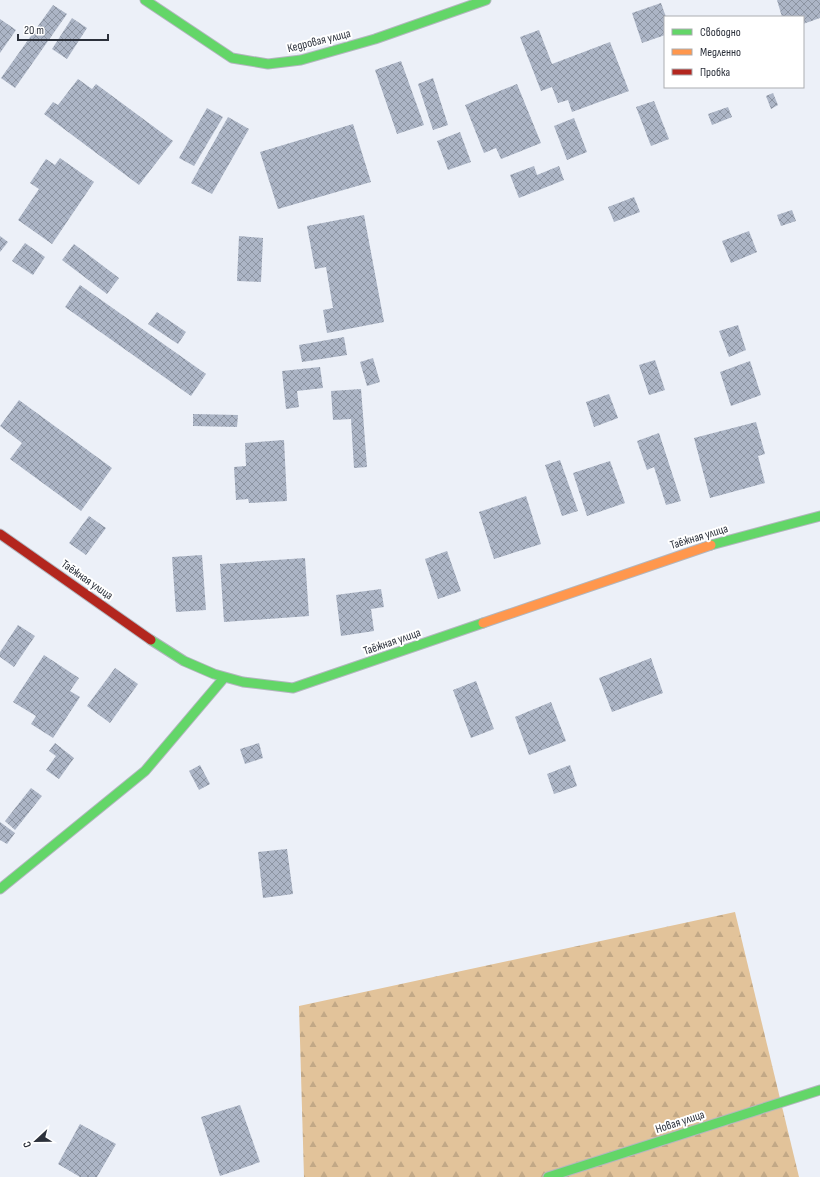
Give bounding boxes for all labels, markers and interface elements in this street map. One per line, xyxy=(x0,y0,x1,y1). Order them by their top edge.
scale bar xyxy=(18,16,108,42)
legend xyxy=(664,16,804,88)
text: 20 m xyxy=(24,23,44,38)
text: Свободно xyxy=(700,25,741,40)
street label: Кедровая улица xyxy=(286,26,353,56)
text: Медленно xyxy=(700,45,741,60)
text: Пробка xyxy=(700,65,731,80)
street label: Таёжная улица xyxy=(668,521,730,553)
street label: Таёжная улица xyxy=(58,557,116,603)
street label: Таёжная улица xyxy=(361,625,423,659)
street label: Новая улица xyxy=(654,1107,707,1137)
north arrow xyxy=(16,1121,56,1161)
text: С xyxy=(20,1139,34,1150)

